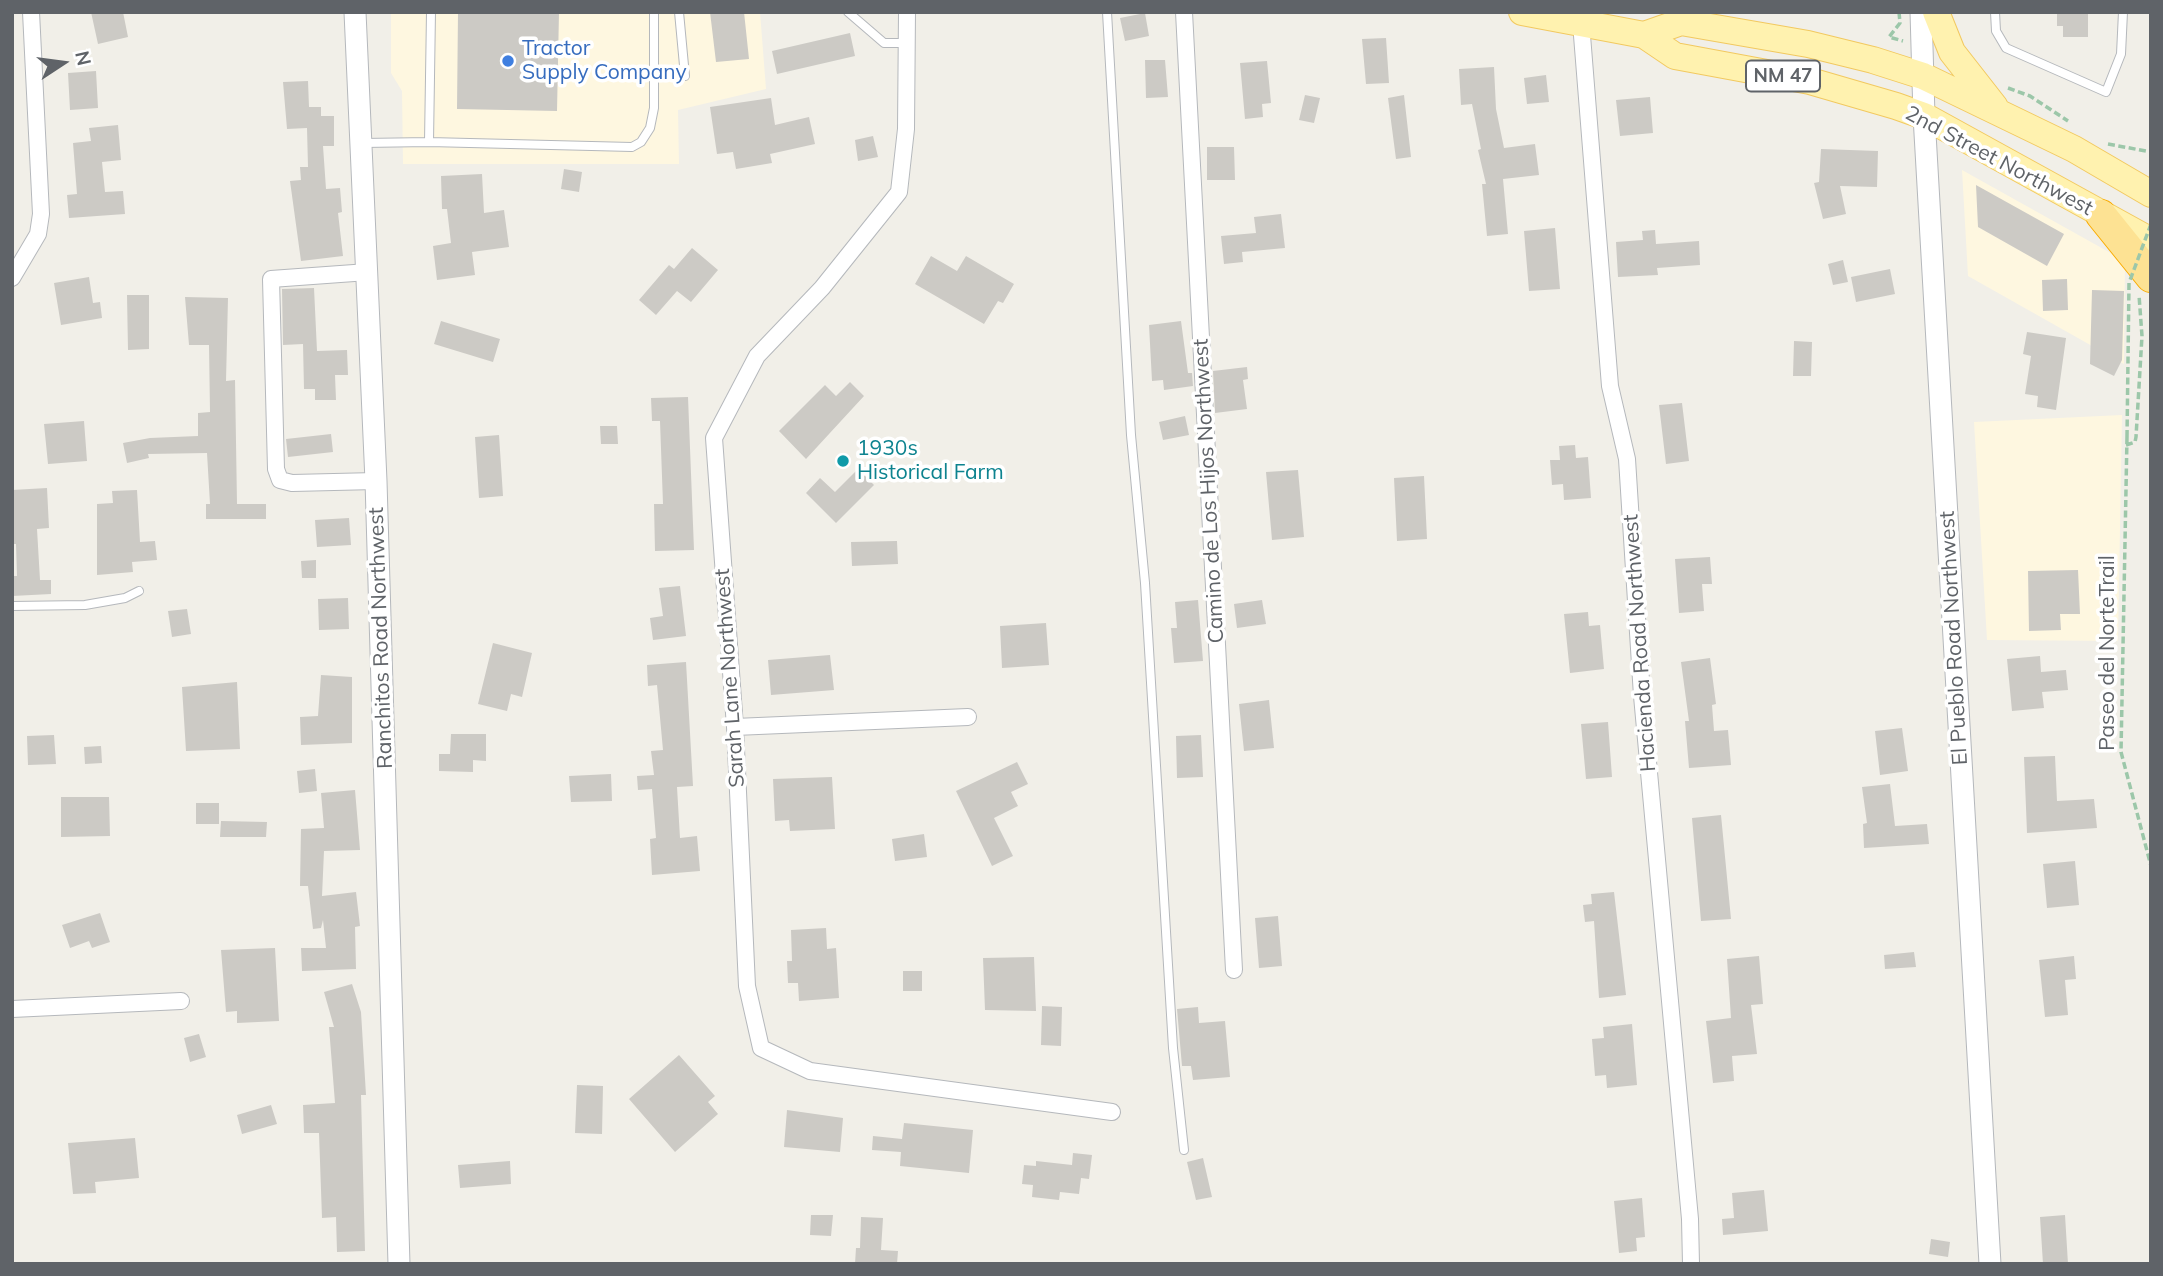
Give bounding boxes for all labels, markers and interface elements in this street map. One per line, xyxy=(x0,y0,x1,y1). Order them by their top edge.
north arrow xyxy=(28,28,98,98)
place label: Tractor Supply Company xyxy=(522,36,687,86)
text: N xyxy=(70,49,97,68)
marker: Tractor Supply Company xyxy=(500,53,516,69)
road number: NM 47 xyxy=(1746,60,1820,92)
street label: 2nd Street Northwest xyxy=(1901,101,2097,221)
street label: Camino de Los Hijos Northwest xyxy=(1188,338,1230,644)
place label: 1930s Historical Farm xyxy=(857,436,1004,486)
marker: 1930s Historical Farm xyxy=(835,453,851,469)
street label: Ranchitos Road Northwest xyxy=(364,507,398,769)
street label: El Pueblo Road Northwest xyxy=(1935,510,1973,766)
street label: Hacienda Road Northwest xyxy=(1618,513,1662,773)
street label: Paseo del NorteTrail xyxy=(2095,555,2121,751)
street label: Sarah Lane Northwest xyxy=(710,568,750,788)

